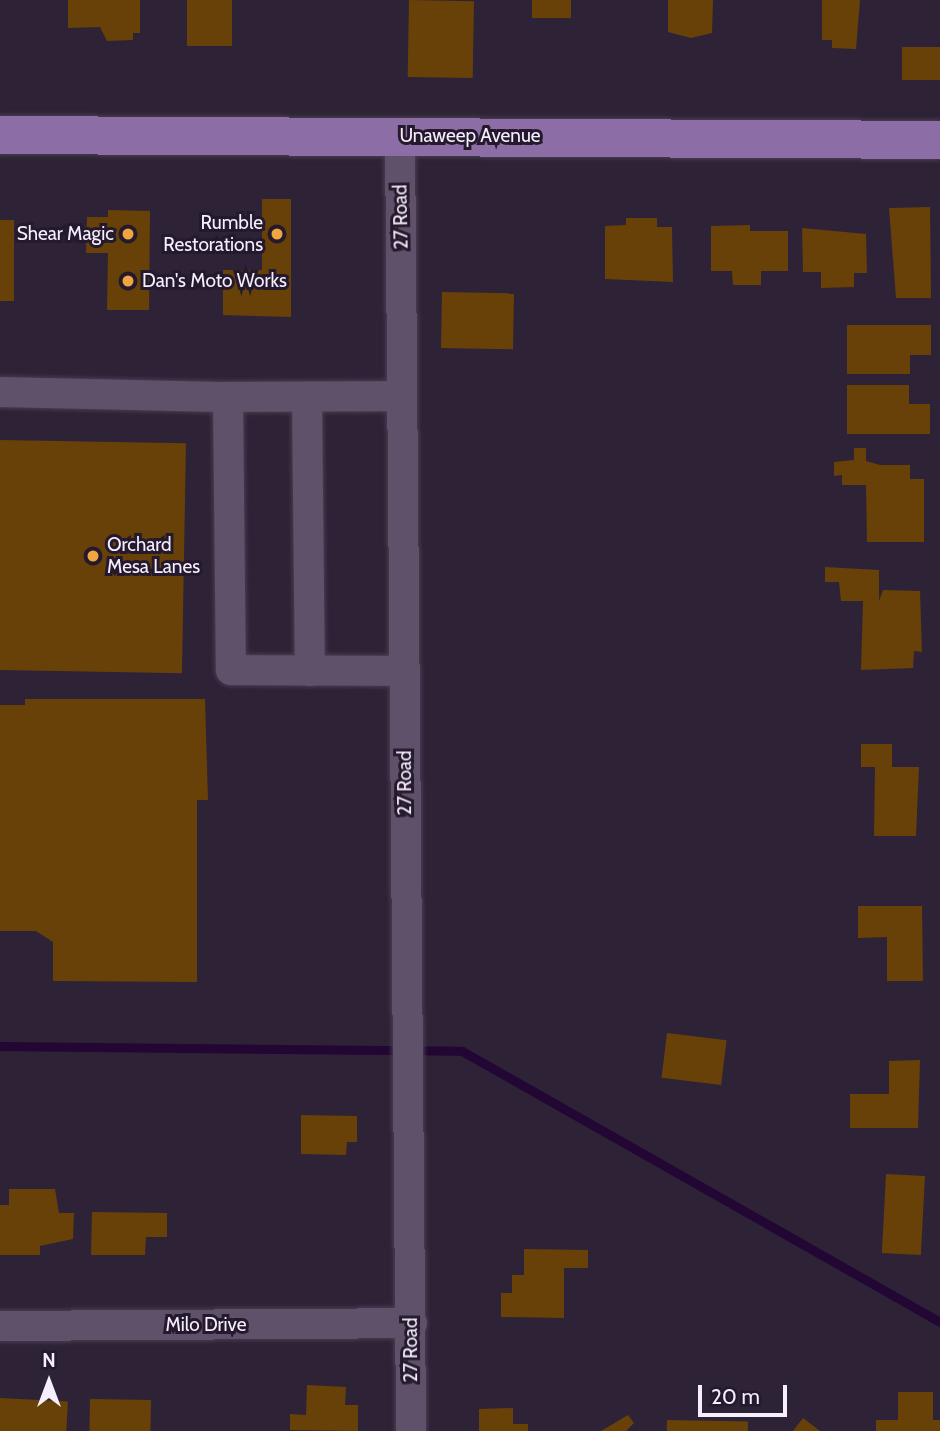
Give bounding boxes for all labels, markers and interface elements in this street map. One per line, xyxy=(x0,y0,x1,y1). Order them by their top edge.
street label: Unaweep Avenue xyxy=(399,125,541,147)
street label: 27 Road xyxy=(389,184,413,250)
place label: Rumble Restorations xyxy=(163,212,263,256)
place label: Shear Magic xyxy=(17,223,114,245)
marker: Shear Magic xyxy=(120,226,136,242)
marker: Rumble Restorations xyxy=(269,226,285,242)
place label: Dan's Moto Works xyxy=(142,270,287,292)
marker: Dan's Moto Works xyxy=(120,273,136,289)
place label: Orchard Mesa Lanes xyxy=(107,534,200,578)
marker: Orchard Mesa Lanes xyxy=(85,548,101,564)
street label: 27 Road xyxy=(394,751,416,815)
street label: Milo Drive xyxy=(166,1314,246,1336)
street label: 27 Road xyxy=(400,1318,422,1382)
north arrow xyxy=(14,1347,84,1417)
text: N xyxy=(42,1349,56,1372)
scale bar xyxy=(702,1372,791,1416)
text: 20 m xyxy=(711,1384,760,1409)

